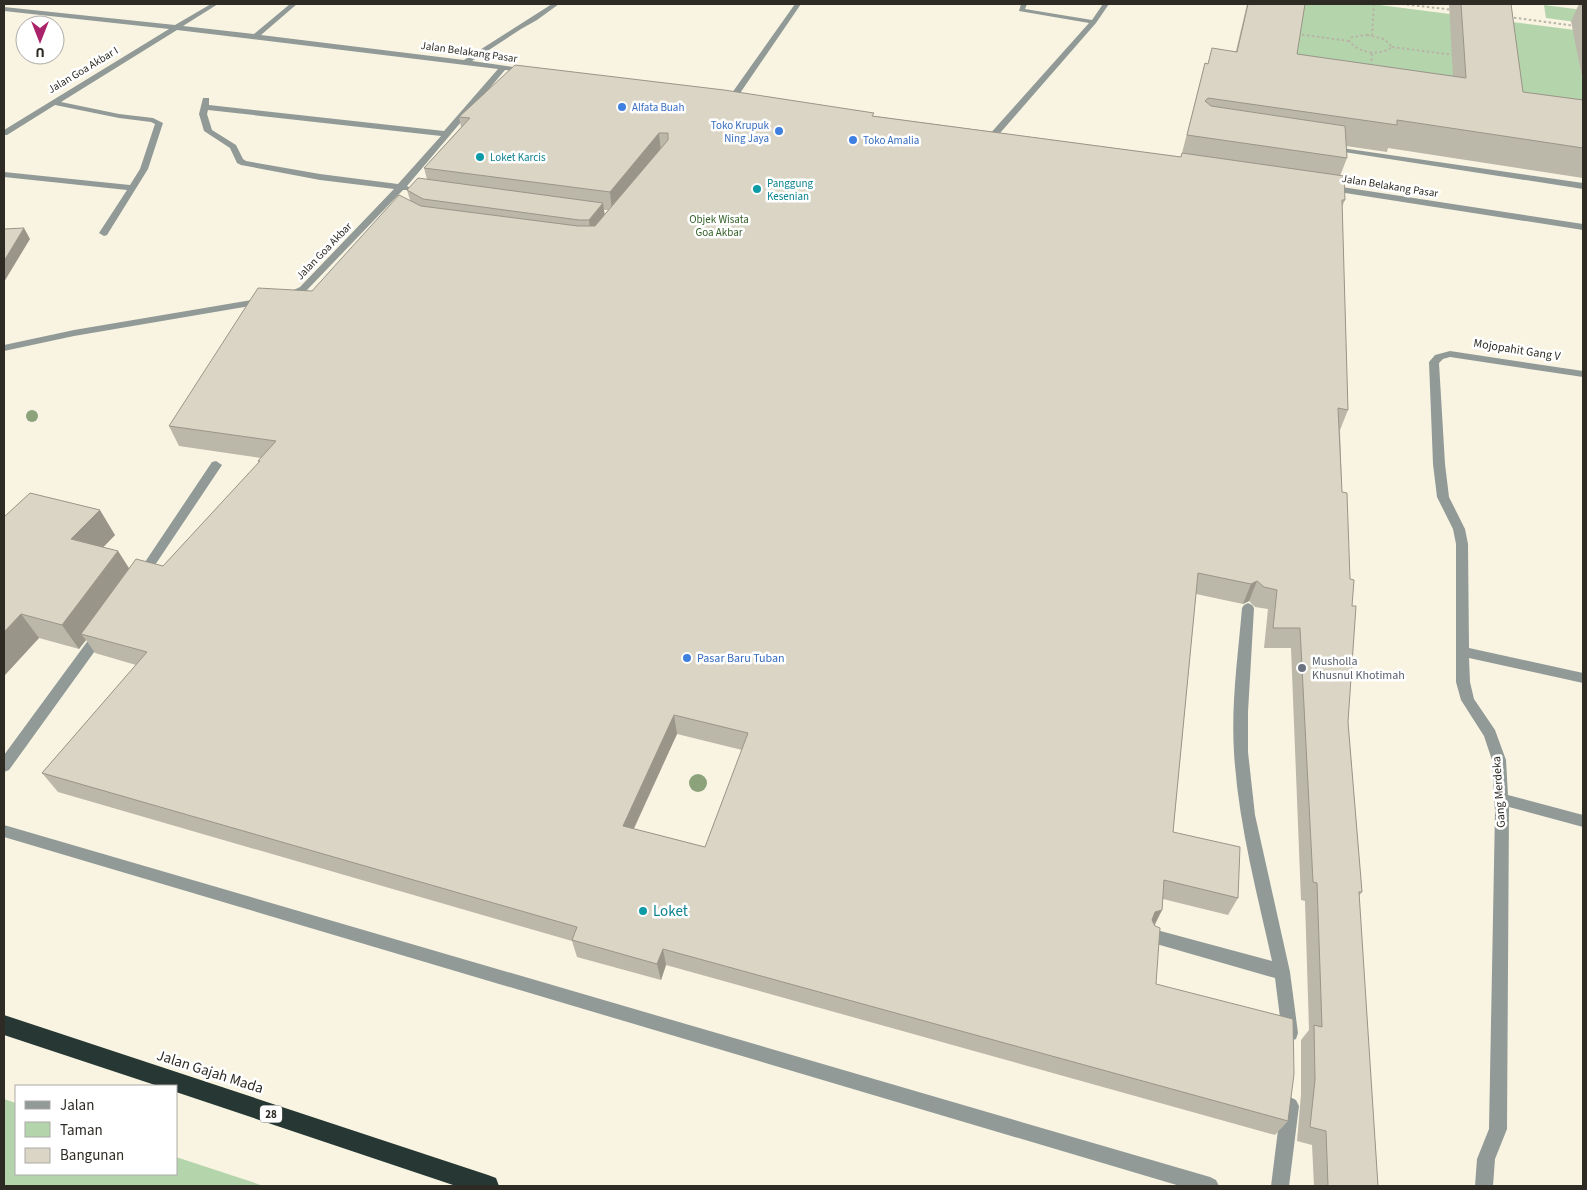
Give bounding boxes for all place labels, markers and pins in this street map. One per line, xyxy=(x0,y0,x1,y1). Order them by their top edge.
place label: Alfata Buah xyxy=(632,100,684,115)
marker: Alfata Buah xyxy=(616,101,628,113)
place label: Toko Krupuk Ning Jaya xyxy=(711,118,770,146)
marker: Toko Krupuk Ning Jaya xyxy=(773,125,785,137)
place label: Toko Amalia xyxy=(863,133,919,148)
marker: Toko Amalia xyxy=(847,134,859,146)
place label: Loket Karcis xyxy=(490,150,546,165)
marker: Loket Karcis xyxy=(474,151,486,163)
place label: Panggung Kesenian xyxy=(767,176,813,204)
marker: Panggung Kesenian xyxy=(751,183,763,195)
place label: Pasar Baru Tuban xyxy=(697,650,785,667)
marker: Pasar Baru Tuban xyxy=(681,652,693,664)
place label: Musholla Khusnul Khotimah xyxy=(1312,653,1405,684)
marker: Musholla Khusnul Khotimah xyxy=(1296,662,1308,674)
place label: Loket xyxy=(653,901,688,922)
marker: Loket xyxy=(637,905,649,917)

